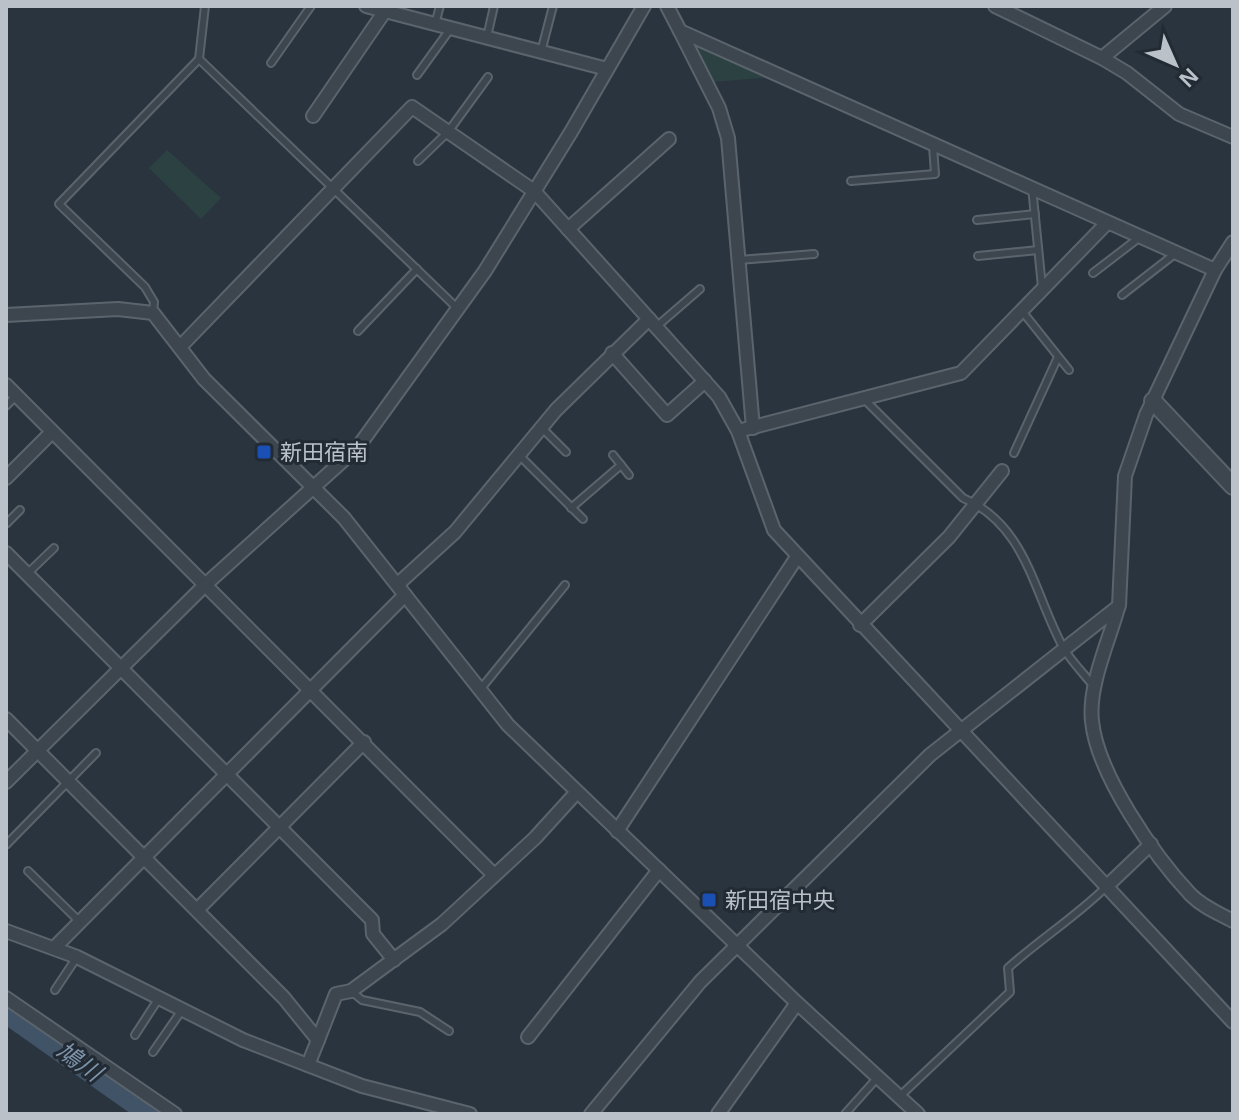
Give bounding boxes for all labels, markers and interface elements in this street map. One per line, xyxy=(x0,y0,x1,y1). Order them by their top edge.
north arrow xyxy=(1135,24,1215,104)
text: N xyxy=(1174,63,1203,92)
place label: 新田宿南 xyxy=(280,440,368,465)
marker: 新田宿南 xyxy=(255,443,273,461)
place label: 新田宿中央 xyxy=(725,888,835,913)
marker: 新田宿中央 xyxy=(700,891,718,909)
water label: 鳩川 xyxy=(52,1037,109,1088)

